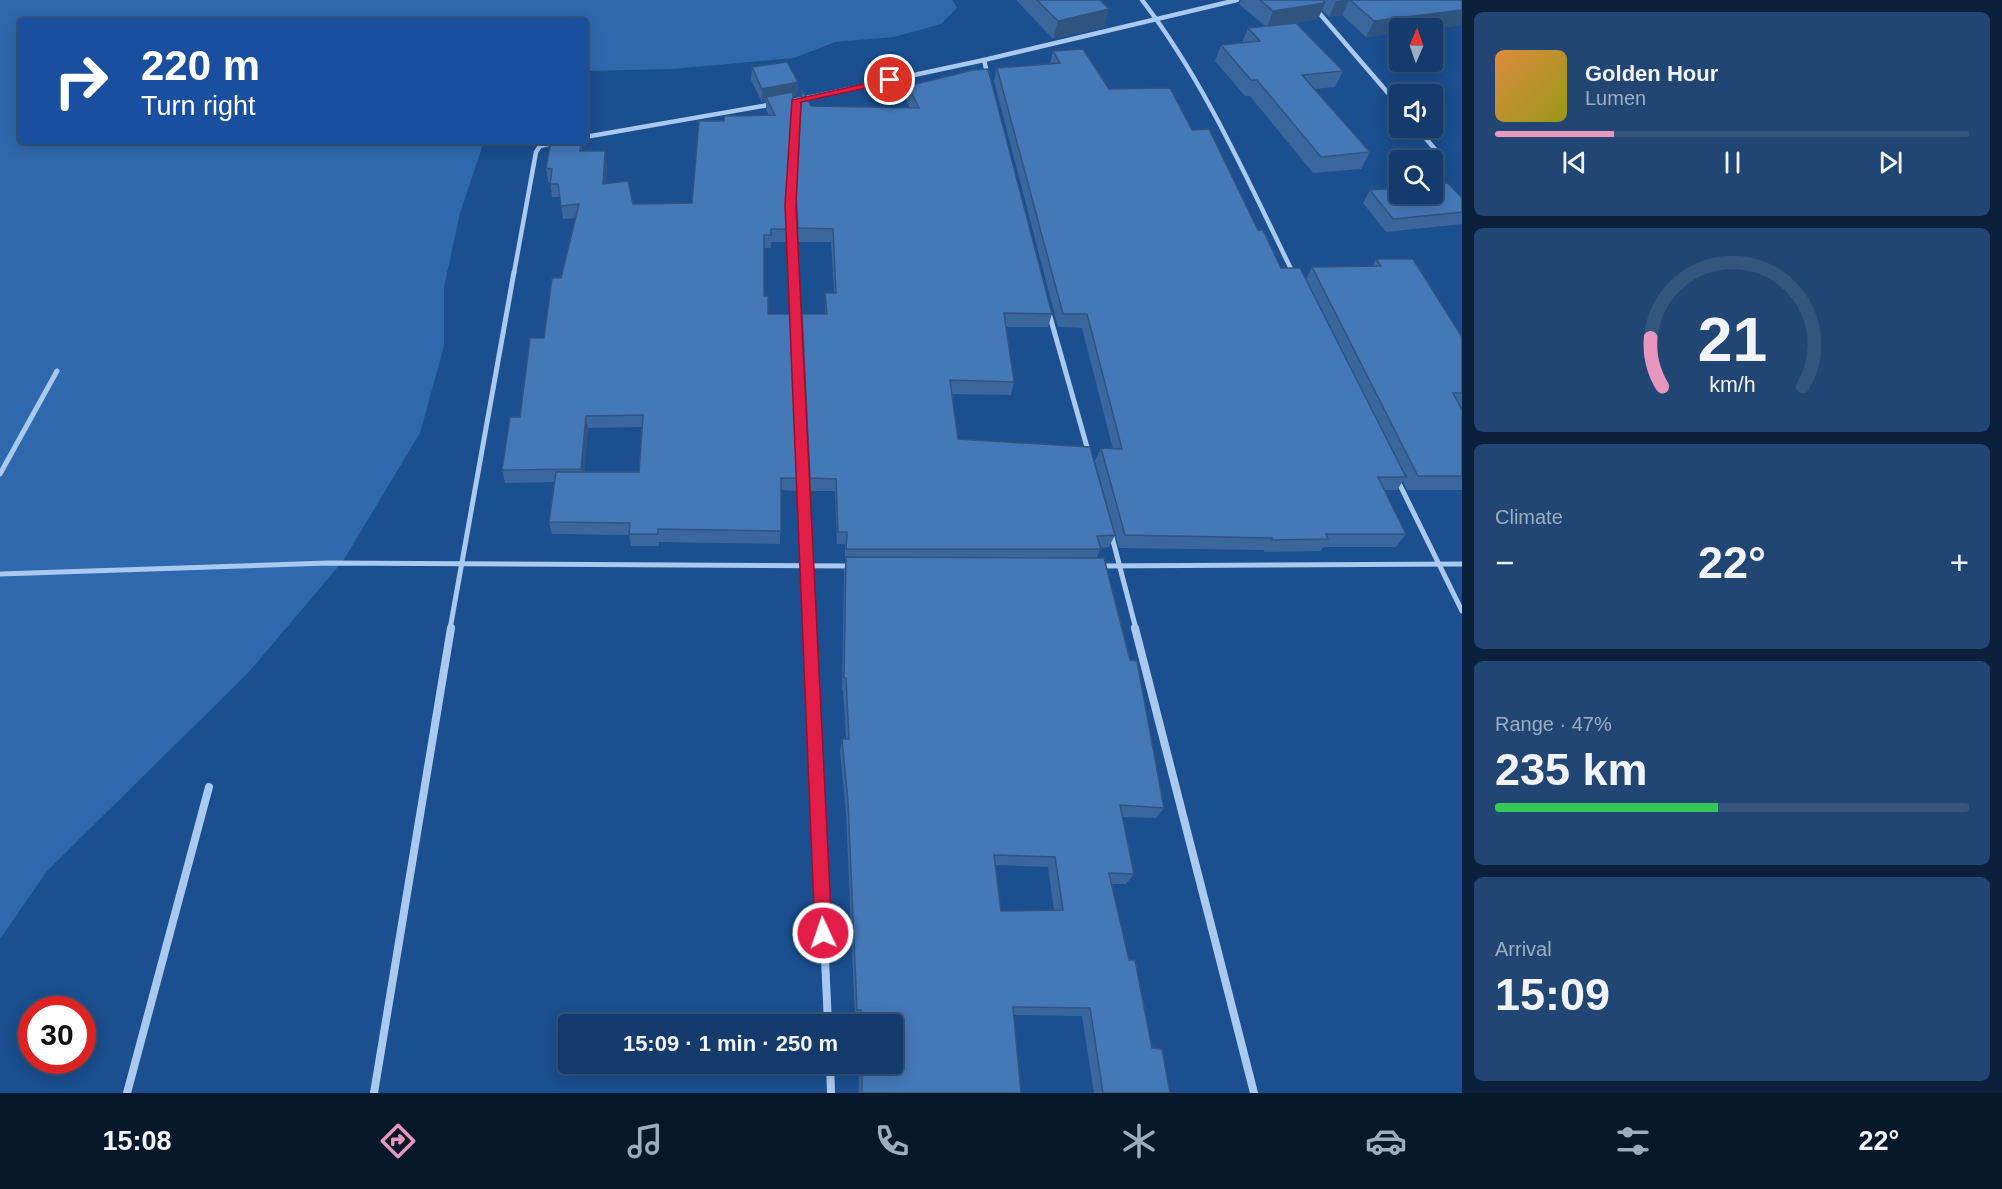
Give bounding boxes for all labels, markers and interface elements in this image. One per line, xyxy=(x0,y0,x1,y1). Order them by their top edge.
north arrow xyxy=(1389,18,1443,72)
map controls xyxy=(1389,18,1443,204)
icon: right xyxy=(42,42,120,120)
text: 220 m xyxy=(141,42,260,89)
pin xyxy=(864,54,915,105)
text: Golden Hour xyxy=(1585,61,1718,86)
icon: arrive xyxy=(873,63,906,96)
button: sound xyxy=(1389,84,1443,138)
text: Lumen xyxy=(1585,87,1646,109)
text: Turn right xyxy=(141,91,256,121)
icon: previous xyxy=(1558,146,1591,179)
icon: pause xyxy=(1716,146,1749,179)
icon: next xyxy=(1874,146,1907,179)
button: search xyxy=(1389,150,1443,204)
text: 21 xyxy=(1697,305,1767,374)
text: km/h xyxy=(1709,374,1755,398)
text: Climate xyxy=(1495,506,1563,528)
text: 22° xyxy=(1698,537,1766,588)
text: − xyxy=(1495,544,1514,581)
text: + xyxy=(1950,544,1969,581)
text: Range · 47% xyxy=(1495,713,1612,735)
text: 235 km xyxy=(1495,744,1648,795)
position arrow xyxy=(791,901,855,965)
text: Arrival xyxy=(1495,938,1552,960)
text: 15:09 xyxy=(1495,969,1610,1020)
speed limit sign: 30 xyxy=(18,996,96,1074)
text: 15:09 · 1 min · 250 m xyxy=(623,1031,838,1056)
icon: directions xyxy=(377,1120,419,1162)
icon: music xyxy=(624,1120,666,1162)
icon: phone xyxy=(871,1120,913,1162)
icon: climate xyxy=(1118,1120,1160,1162)
icon: car xyxy=(1365,1120,1407,1162)
icon: filters xyxy=(1612,1120,1654,1162)
text: 15:08 xyxy=(103,1126,172,1156)
text: 22° xyxy=(1859,1126,1899,1156)

